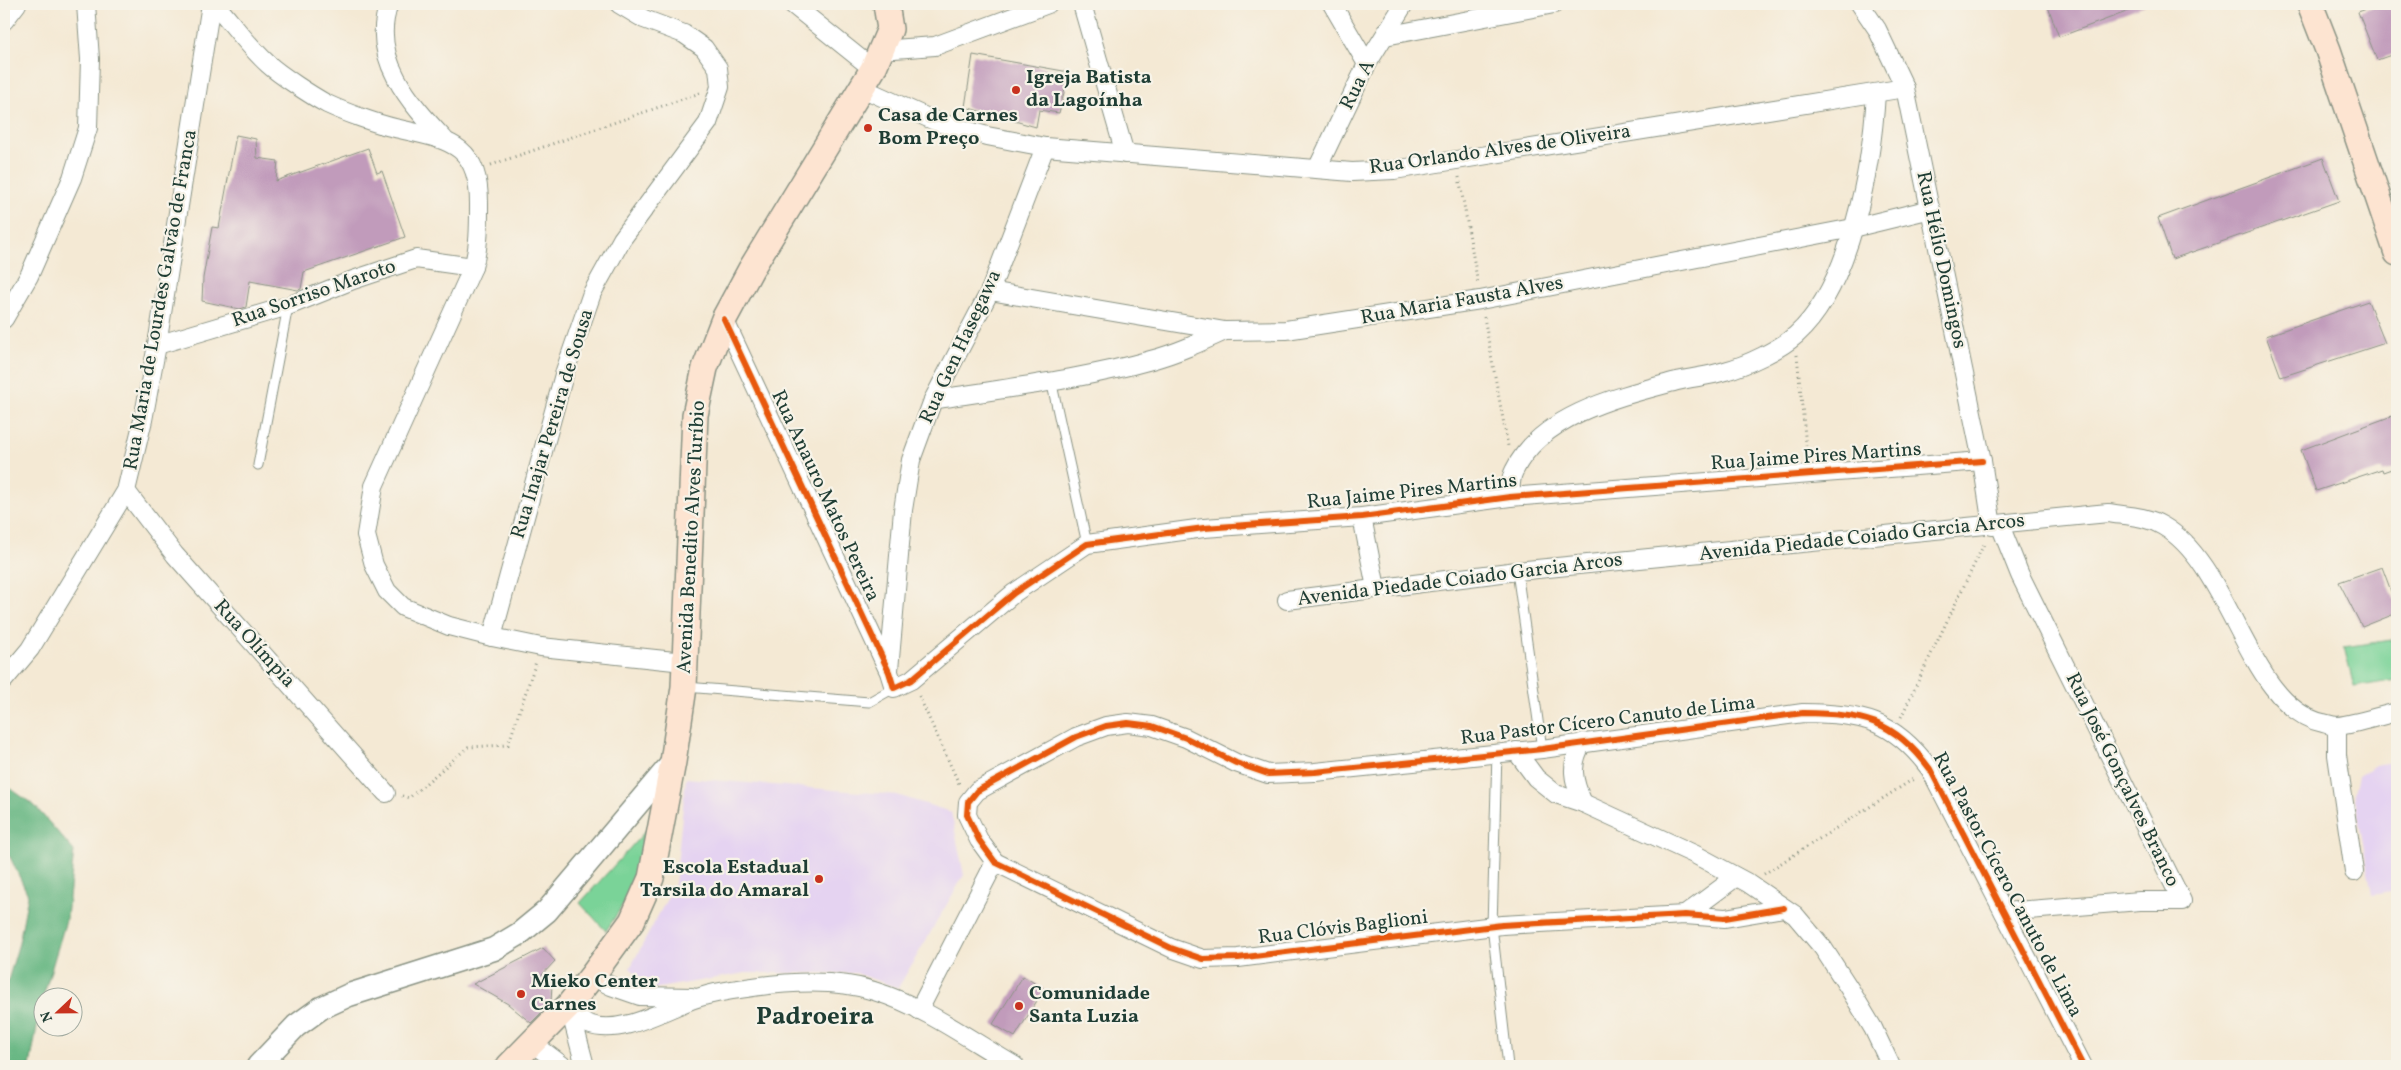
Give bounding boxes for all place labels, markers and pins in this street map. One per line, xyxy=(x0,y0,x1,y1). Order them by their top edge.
place label: Igreja Batista da Lagoínha xyxy=(1026,64,1152,115)
marker: Igreja Batista da Lagoínha xyxy=(1010,84,1022,96)
place label: Casa de Carnes Bom Preço xyxy=(878,102,1018,153)
marker: Casa de Carnes Bom Preço xyxy=(862,122,874,134)
place label: Escola Estadual Tarsila do Amaral xyxy=(640,854,809,905)
marker: Escola Estadual Tarsila do Amaral xyxy=(813,873,825,885)
place label: Mieko Center Carnes xyxy=(531,968,658,1019)
place label: Comunidade Santa Luzia xyxy=(1029,980,1150,1031)
marker: Mieko Center Carnes xyxy=(515,988,527,1000)
marker: Comunidade Santa Luzia xyxy=(1013,1000,1025,1012)

